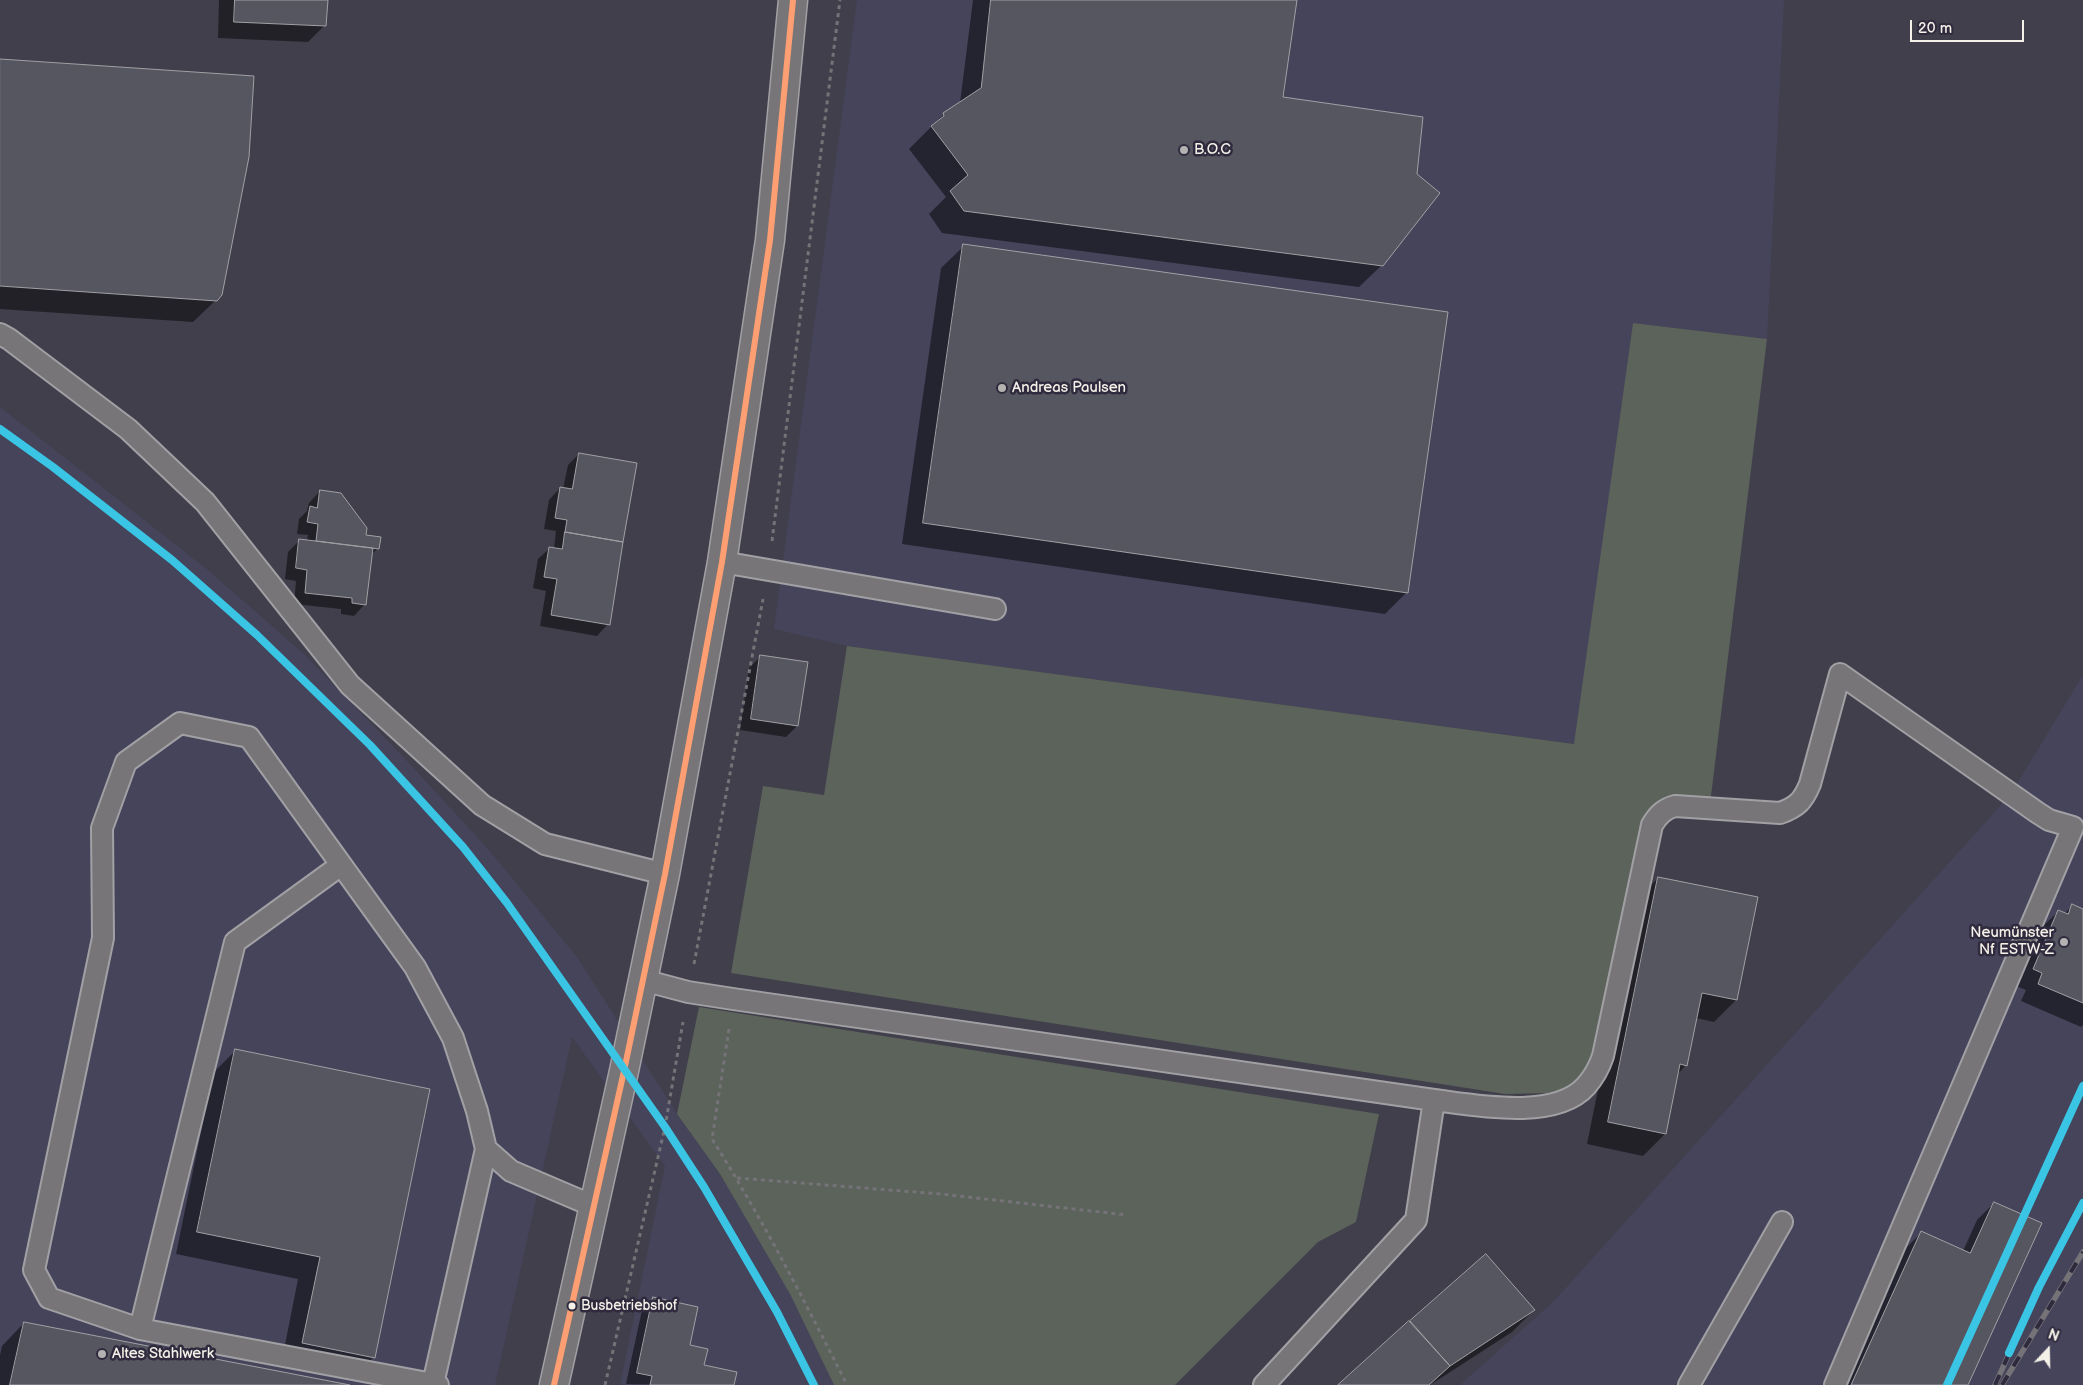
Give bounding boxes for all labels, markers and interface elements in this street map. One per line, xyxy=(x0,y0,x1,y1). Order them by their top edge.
scale bar xyxy=(1913,10,2027,42)
text: 20 m xyxy=(1918,19,1952,38)
place label: B.O.C xyxy=(1194,141,1231,159)
marker: B.O.C xyxy=(1178,144,1190,156)
place label: Andreas Paulsen xyxy=(1012,379,1126,397)
marker: Andreas Paulsen xyxy=(996,382,1008,394)
place label: Neumünster Nf ESTW-Z xyxy=(1970,924,2054,959)
marker: Neumünster Nf ESTW-Z xyxy=(2058,936,2070,948)
place label: Busbetriebshof xyxy=(581,1298,677,1314)
marker: Busbetriebshof xyxy=(567,1301,577,1311)
north arrow xyxy=(2023,1325,2073,1375)
text: N xyxy=(2046,1326,2062,1345)
place label: Altes Stahlwerk xyxy=(112,1345,214,1363)
marker: Altes Stahlwerk xyxy=(96,1348,108,1360)

